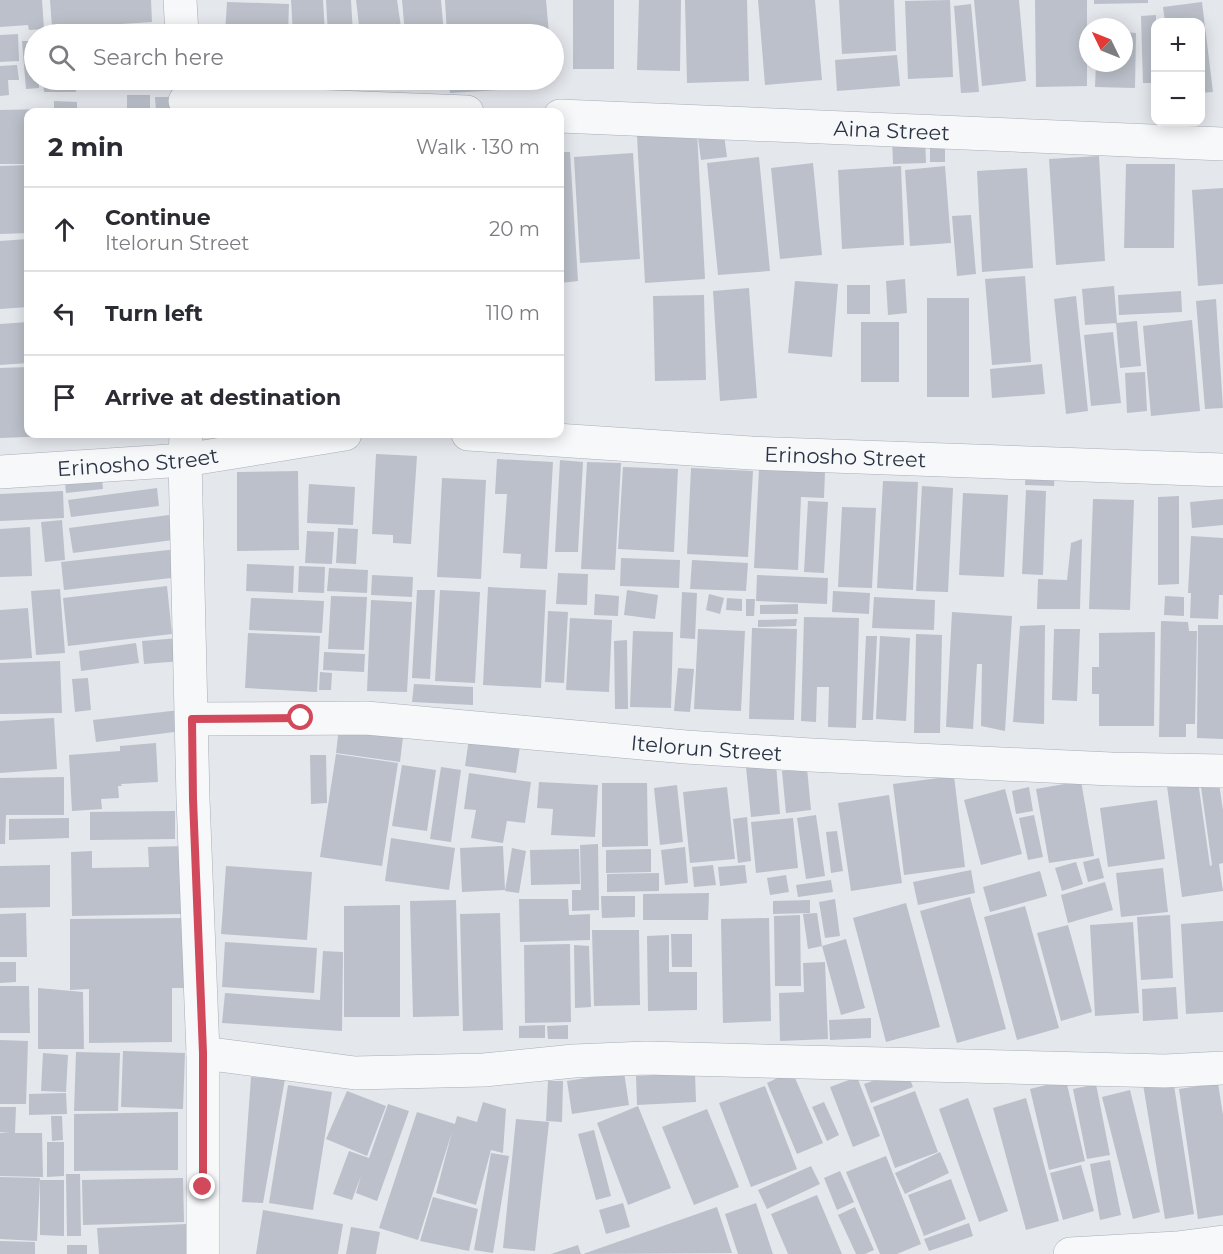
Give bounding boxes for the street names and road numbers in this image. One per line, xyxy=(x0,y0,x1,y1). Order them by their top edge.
street label: Aina Street xyxy=(833,115,950,145)
street label: Erinosho Street xyxy=(764,441,927,472)
street label: Erinosho Street xyxy=(56,442,220,481)
street label: Itelorun Street xyxy=(630,730,783,766)

